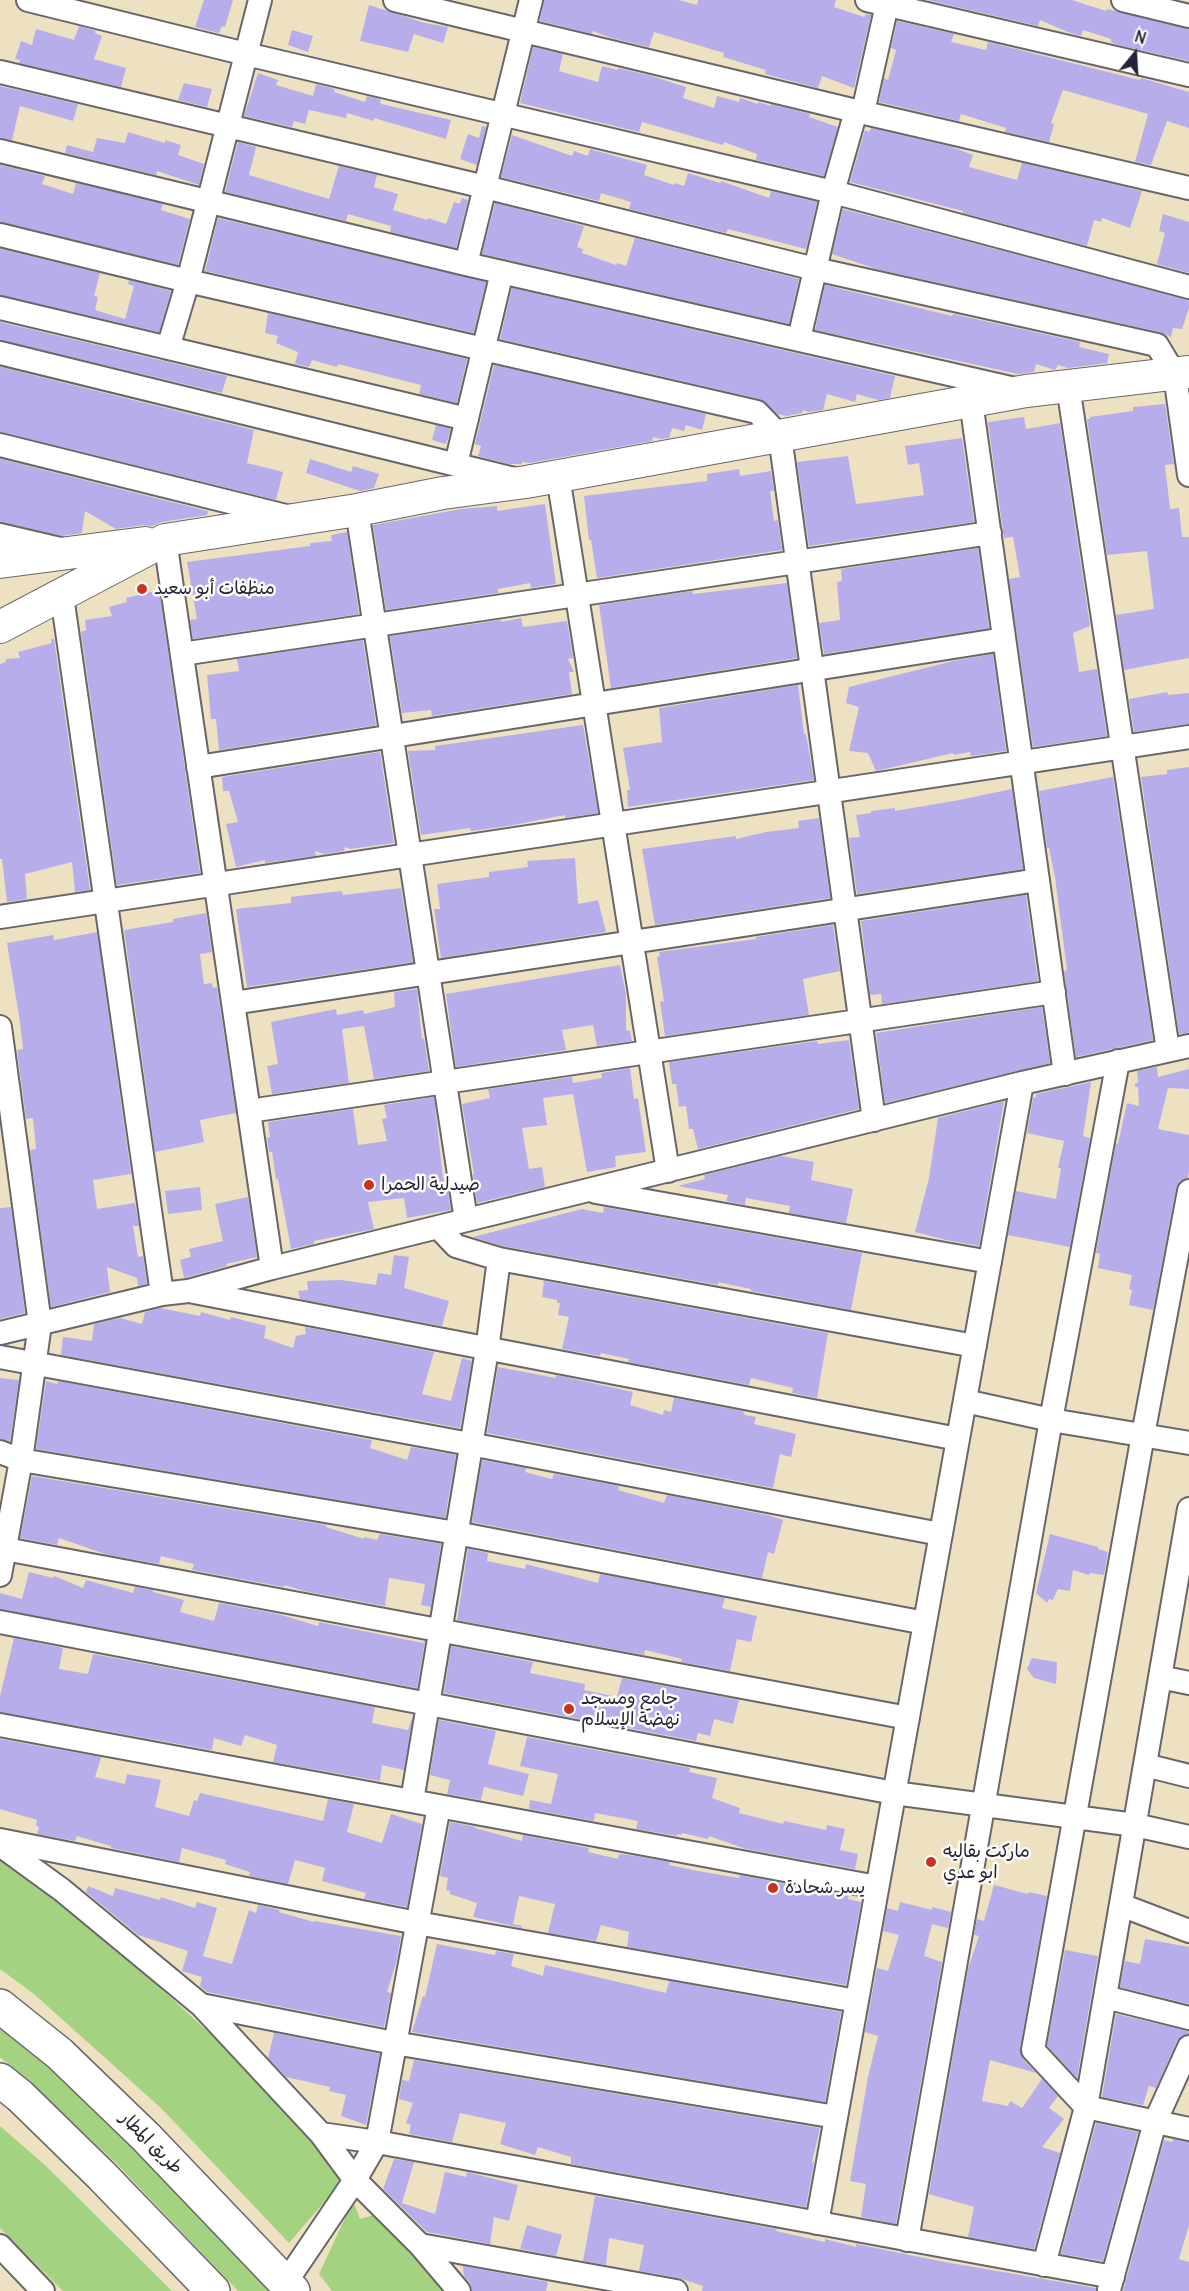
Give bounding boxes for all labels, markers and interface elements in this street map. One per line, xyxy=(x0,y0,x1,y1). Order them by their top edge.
north arrow xyxy=(1105,24,1165,84)
text: N xyxy=(1132,26,1149,48)
place label: منظفات أبو سعيد xyxy=(154,578,275,600)
marker: منظفات أبو سعيد xyxy=(135,582,149,596)
place label: صيدلية الحمرا xyxy=(381,1174,480,1196)
marker: صيدلية الحمرا xyxy=(362,1178,376,1192)
place label: جامع ومسجد نهضة الإسلام xyxy=(581,1688,680,1730)
marker: جامع ومسجد نهضة الإسلام xyxy=(562,1702,576,1716)
place label: ماركت بقاليه ابو عدي xyxy=(943,1841,1030,1884)
marker: ماركت بقاليه ابو عدي xyxy=(924,1855,938,1869)
place label: يسر شحادة xyxy=(785,1877,865,1899)
marker: يسر شحادة xyxy=(766,1881,780,1895)
street label: طريق المطار xyxy=(115,2107,187,2179)

